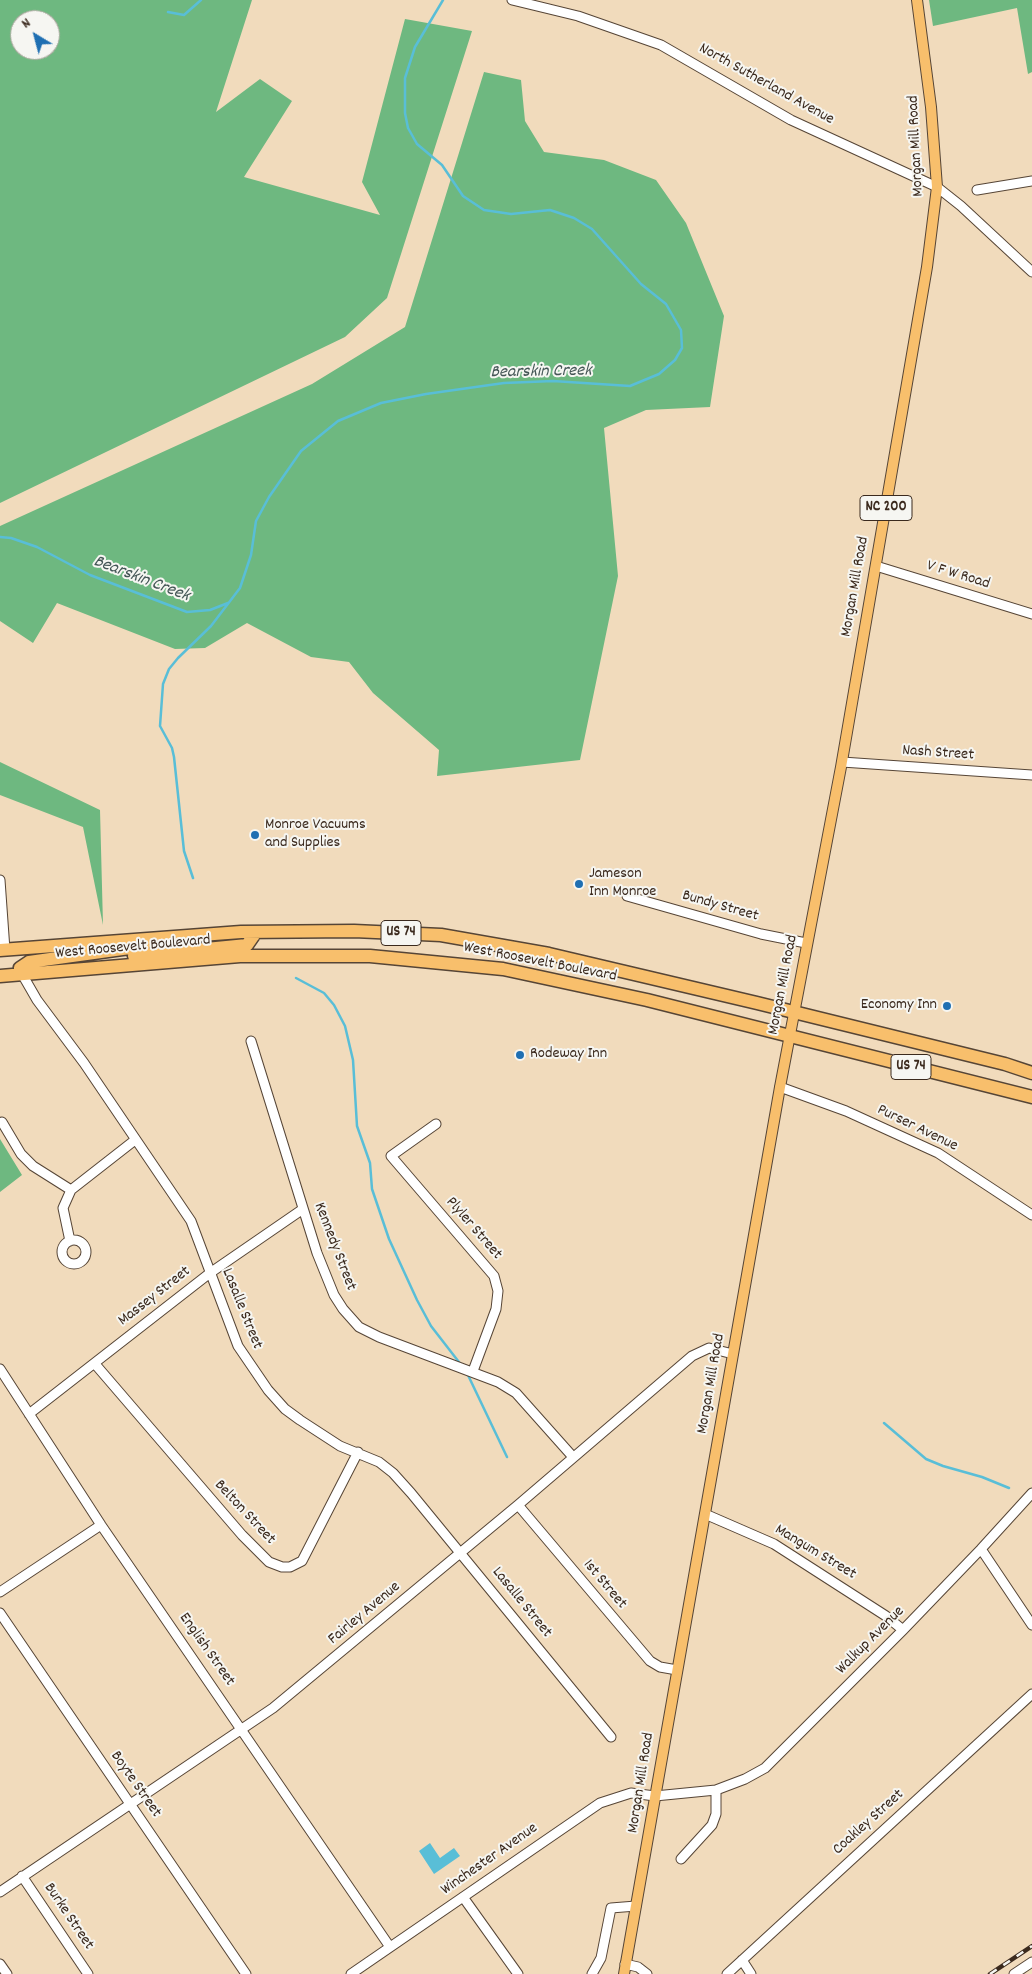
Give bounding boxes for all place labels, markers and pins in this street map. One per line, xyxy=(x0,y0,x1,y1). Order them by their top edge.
place label: Monroe Vacuums and Supplies xyxy=(265,816,366,854)
marker: Monroe Vacuums and Supplies xyxy=(249,829,261,841)
place label: Jameson Inn Monroe xyxy=(589,865,656,903)
marker: Jameson Inn Monroe xyxy=(573,878,585,890)
place label: Economy Inn xyxy=(861,996,937,1016)
marker: Economy Inn xyxy=(941,1000,953,1012)
place label: Rodeway Inn xyxy=(530,1045,607,1065)
marker: Rodeway Inn xyxy=(514,1049,526,1061)

